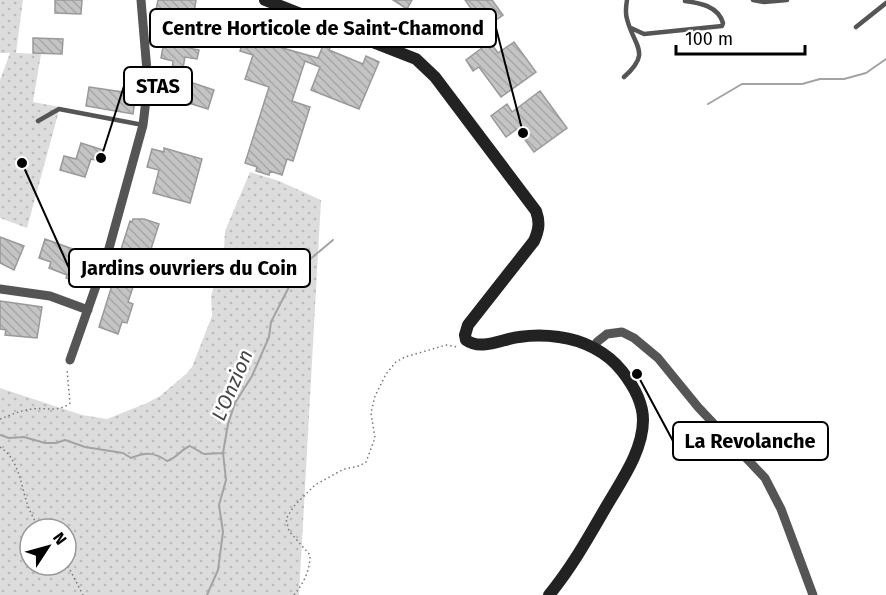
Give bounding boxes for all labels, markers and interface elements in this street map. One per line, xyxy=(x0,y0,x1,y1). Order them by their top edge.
callout: Centre Horticole de Saint-Chamond xyxy=(150,9,496,47)
text: Centre Horticole de Saint-Chamond xyxy=(162,16,484,40)
scale bar xyxy=(676,18,805,56)
text: 100 m xyxy=(685,28,733,50)
callout: STAS xyxy=(124,67,192,105)
text: STAS xyxy=(136,74,180,98)
callout: Jardins ouvriers du Coin xyxy=(69,249,310,287)
text: Jardins ouvriers du Coin xyxy=(80,256,297,280)
water label: L'Onzion xyxy=(206,346,258,424)
callout: La Revolanche xyxy=(673,422,828,460)
text: La Revolanche xyxy=(685,429,815,453)
north arrow xyxy=(18,517,78,577)
text: N xyxy=(49,529,71,548)

